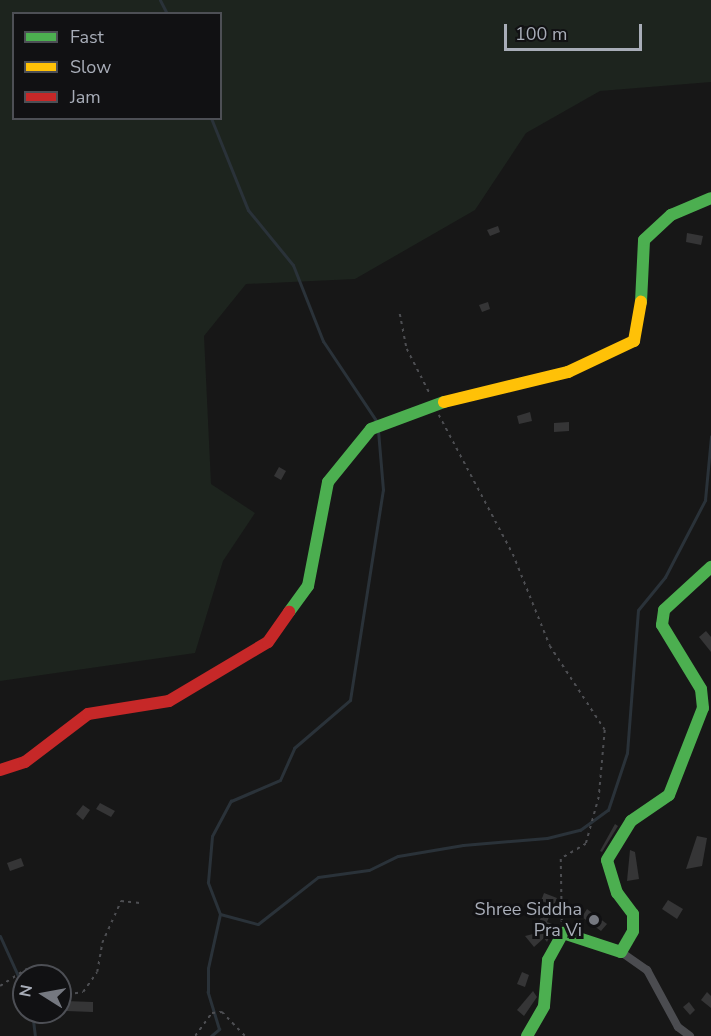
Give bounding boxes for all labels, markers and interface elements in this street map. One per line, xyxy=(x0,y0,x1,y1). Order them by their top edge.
legend xyxy=(12,12,222,120)
scale bar xyxy=(507,12,645,50)
text: 100 m xyxy=(515,22,567,46)
text: Fast xyxy=(70,25,104,49)
text: Slow xyxy=(70,55,111,79)
text: Jam xyxy=(70,85,101,109)
place label: Shree Siddha Pra Vi xyxy=(475,899,582,942)
marker: Shree Siddha Pra Vi xyxy=(587,913,601,927)
north arrow xyxy=(12,964,72,1024)
text: N xyxy=(14,983,38,999)

